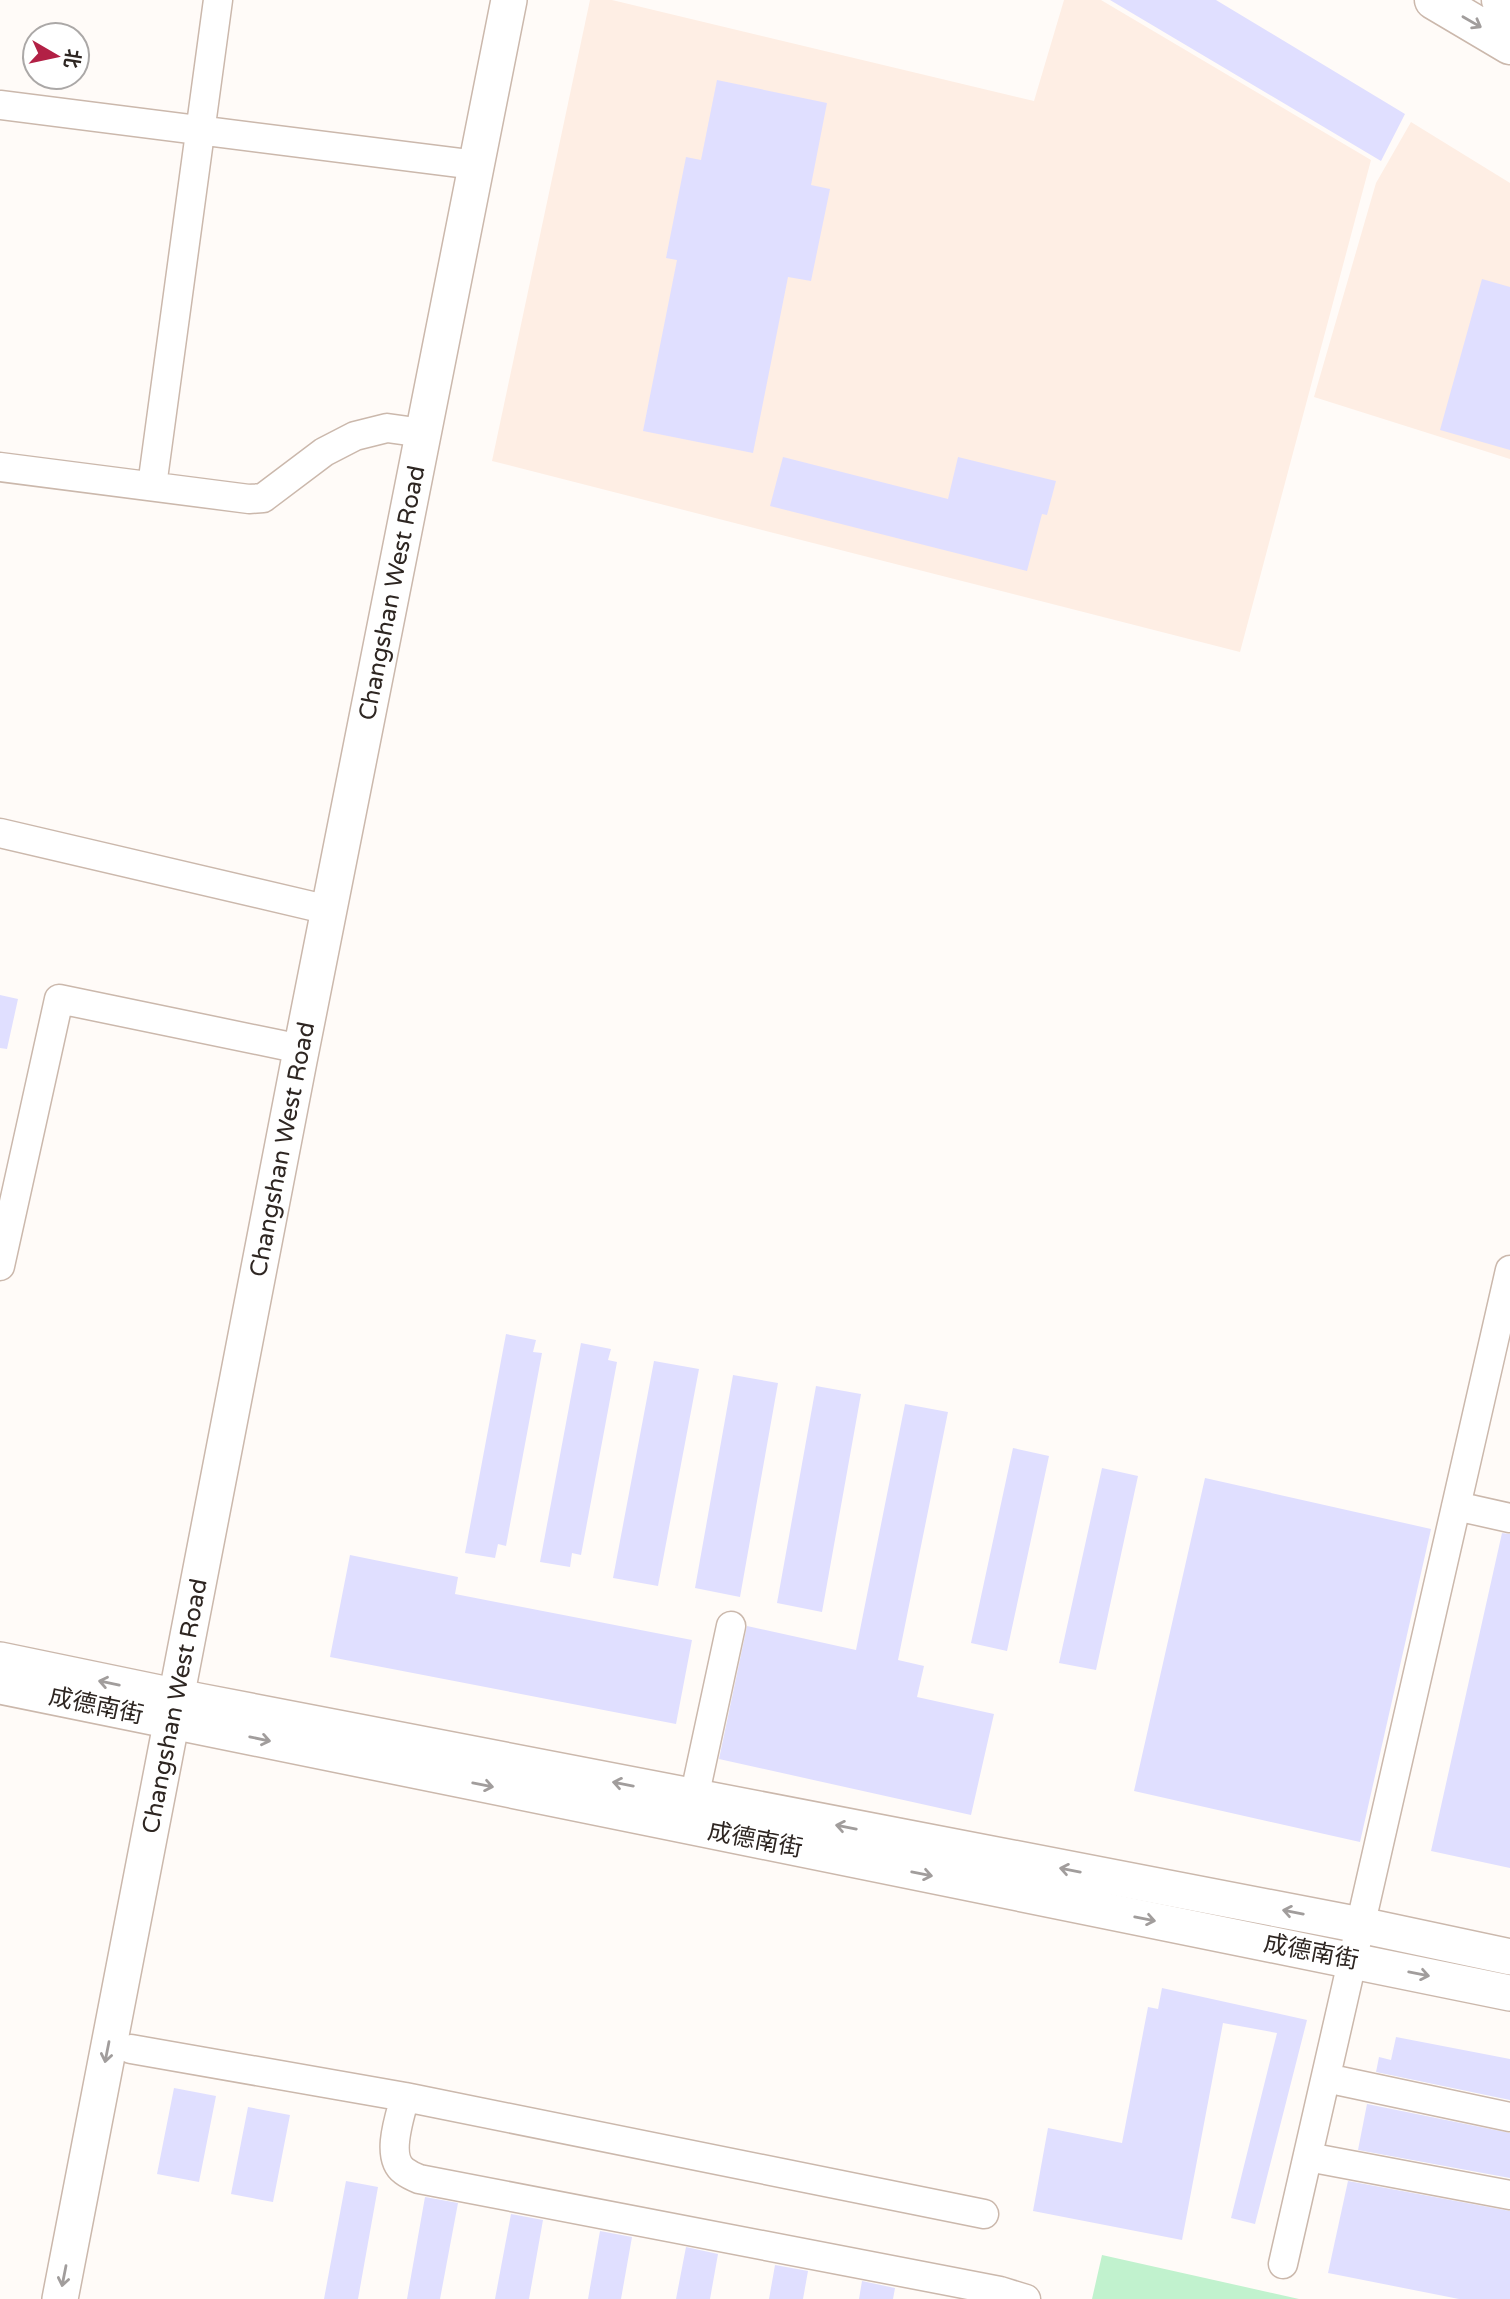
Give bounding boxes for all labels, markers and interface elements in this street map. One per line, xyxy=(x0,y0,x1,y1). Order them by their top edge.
one-way arrow xyxy=(1461,16,1481,30)
north arrow xyxy=(21,21,91,91)
text: 北 xyxy=(59,47,84,70)
street label: Changshan West Road xyxy=(352,463,431,723)
street label: Changshan West Road xyxy=(243,1019,321,1279)
street label: Changshan West Road xyxy=(136,1576,213,1836)
one-way arrow xyxy=(98,1675,121,1689)
street label: 成德南街 xyxy=(46,1682,146,1730)
one-way arrow xyxy=(248,1733,271,1747)
one-way arrow xyxy=(612,1777,635,1790)
one-way arrow xyxy=(471,1779,494,1793)
street label: 成德南街 xyxy=(705,1817,805,1863)
one-way arrow xyxy=(836,1820,858,1833)
one-way arrow xyxy=(1059,1862,1082,1876)
one-way arrow xyxy=(910,1868,933,1881)
one-way arrow xyxy=(1282,1905,1305,1919)
one-way arrow xyxy=(1133,1913,1156,1927)
street label: 成德南街 xyxy=(1261,1929,1361,1975)
one-way arrow xyxy=(1407,1968,1430,1982)
one-way arrow xyxy=(100,2040,113,2063)
one-way arrow xyxy=(57,2264,70,2287)

